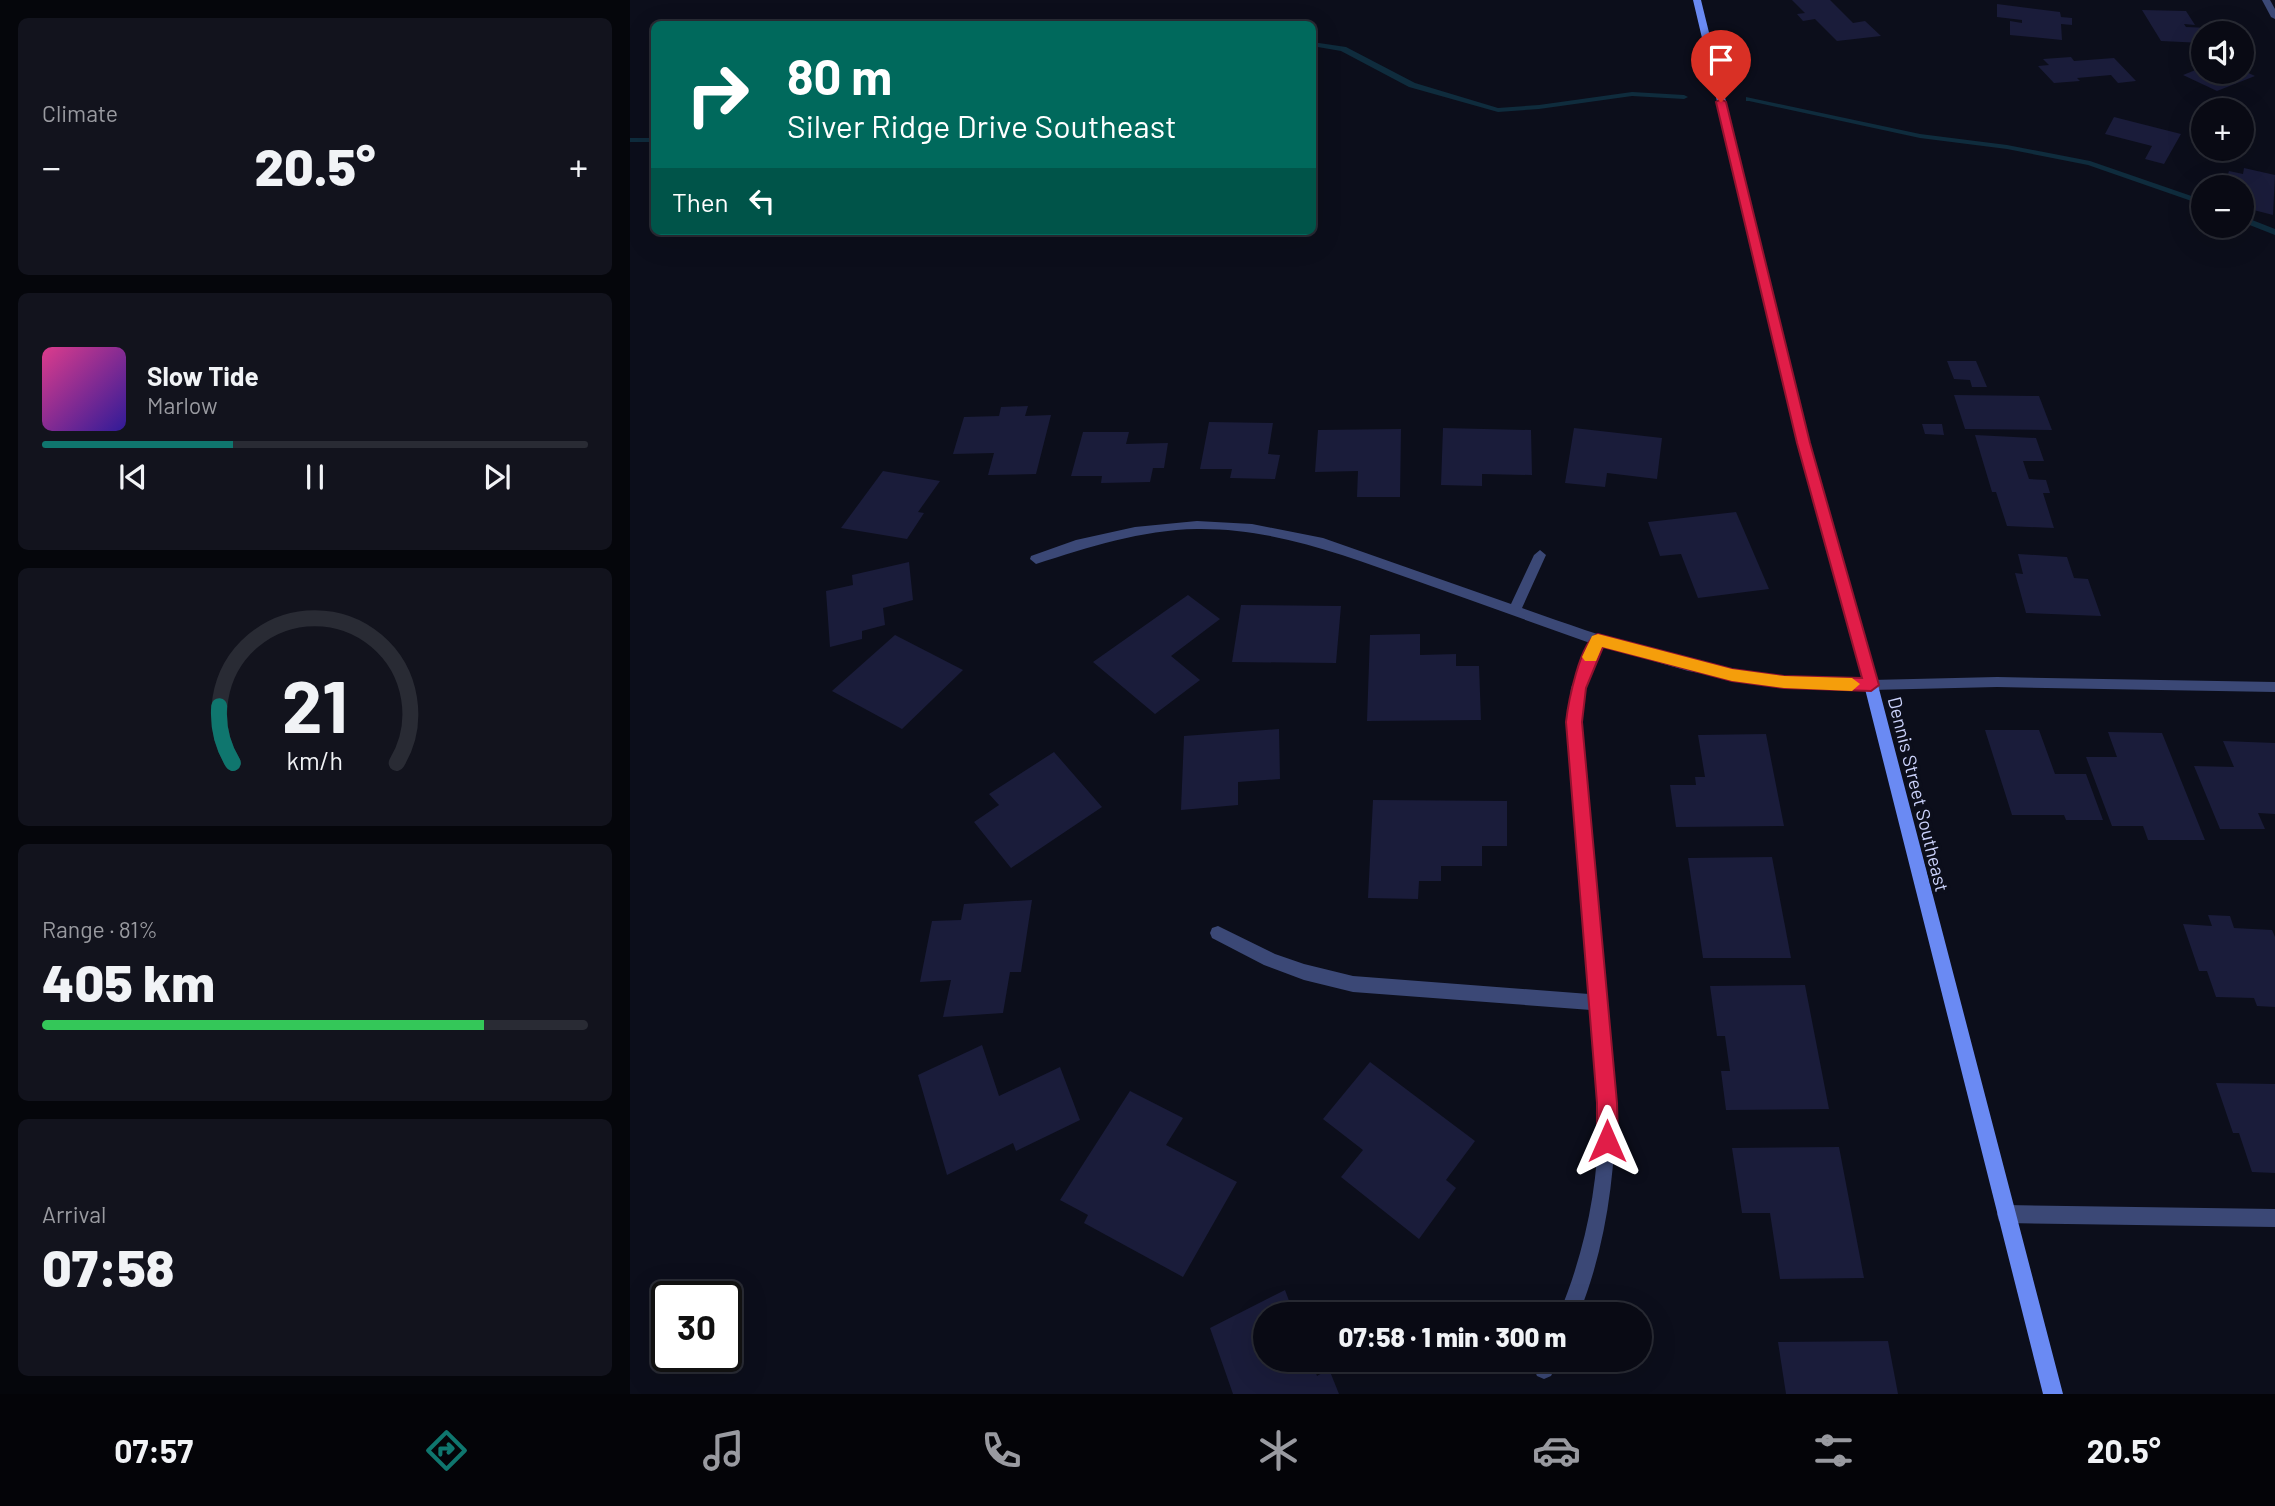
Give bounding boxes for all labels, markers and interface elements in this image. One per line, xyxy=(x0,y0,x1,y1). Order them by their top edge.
map controls xyxy=(2191,21,2254,238)
button: sound xyxy=(2191,21,2254,84)
pin xyxy=(1691,30,1751,102)
icon: arrive xyxy=(1702,41,1740,79)
text: 80 m xyxy=(787,46,892,105)
icon: right xyxy=(672,49,763,140)
button: + xyxy=(2191,98,2254,161)
text: Climate xyxy=(42,99,118,127)
text: Silver Ridge Drive Southeast xyxy=(787,106,1177,144)
text: 20.5° xyxy=(254,134,376,196)
text: − xyxy=(42,143,61,189)
text: + xyxy=(569,143,588,189)
button: − xyxy=(2191,175,2254,238)
icon: left xyxy=(743,182,781,220)
text: Then xyxy=(672,186,729,217)
text: Slow Tide xyxy=(147,360,259,391)
text: Marlow xyxy=(147,391,218,419)
icon: previous xyxy=(114,458,152,496)
icon: pause xyxy=(296,458,334,496)
icon: next xyxy=(478,458,516,496)
text: 21 xyxy=(282,660,348,748)
street label: Dennis Street Southeast xyxy=(1884,694,1954,894)
text: km/h xyxy=(287,745,343,775)
text: Range · 81% xyxy=(42,915,158,943)
text: 405 km xyxy=(42,950,215,1012)
position arrow xyxy=(1570,1104,1644,1178)
text: Arrival xyxy=(42,1200,106,1228)
text: 07:58 xyxy=(42,1235,174,1297)
speed limit sign: 30 xyxy=(651,1281,742,1372)
text: 07:58 · 1 min · 300 m xyxy=(1339,1321,1566,1352)
icon: directions xyxy=(422,1426,471,1475)
icon: music xyxy=(699,1426,748,1475)
icon: phone xyxy=(977,1426,1026,1475)
icon: climate xyxy=(1254,1426,1303,1475)
icon: car xyxy=(1532,1426,1581,1475)
icon: filters xyxy=(1809,1426,1858,1475)
text: 07:57 xyxy=(114,1431,193,1469)
text: 20.5° xyxy=(2087,1431,2161,1469)

